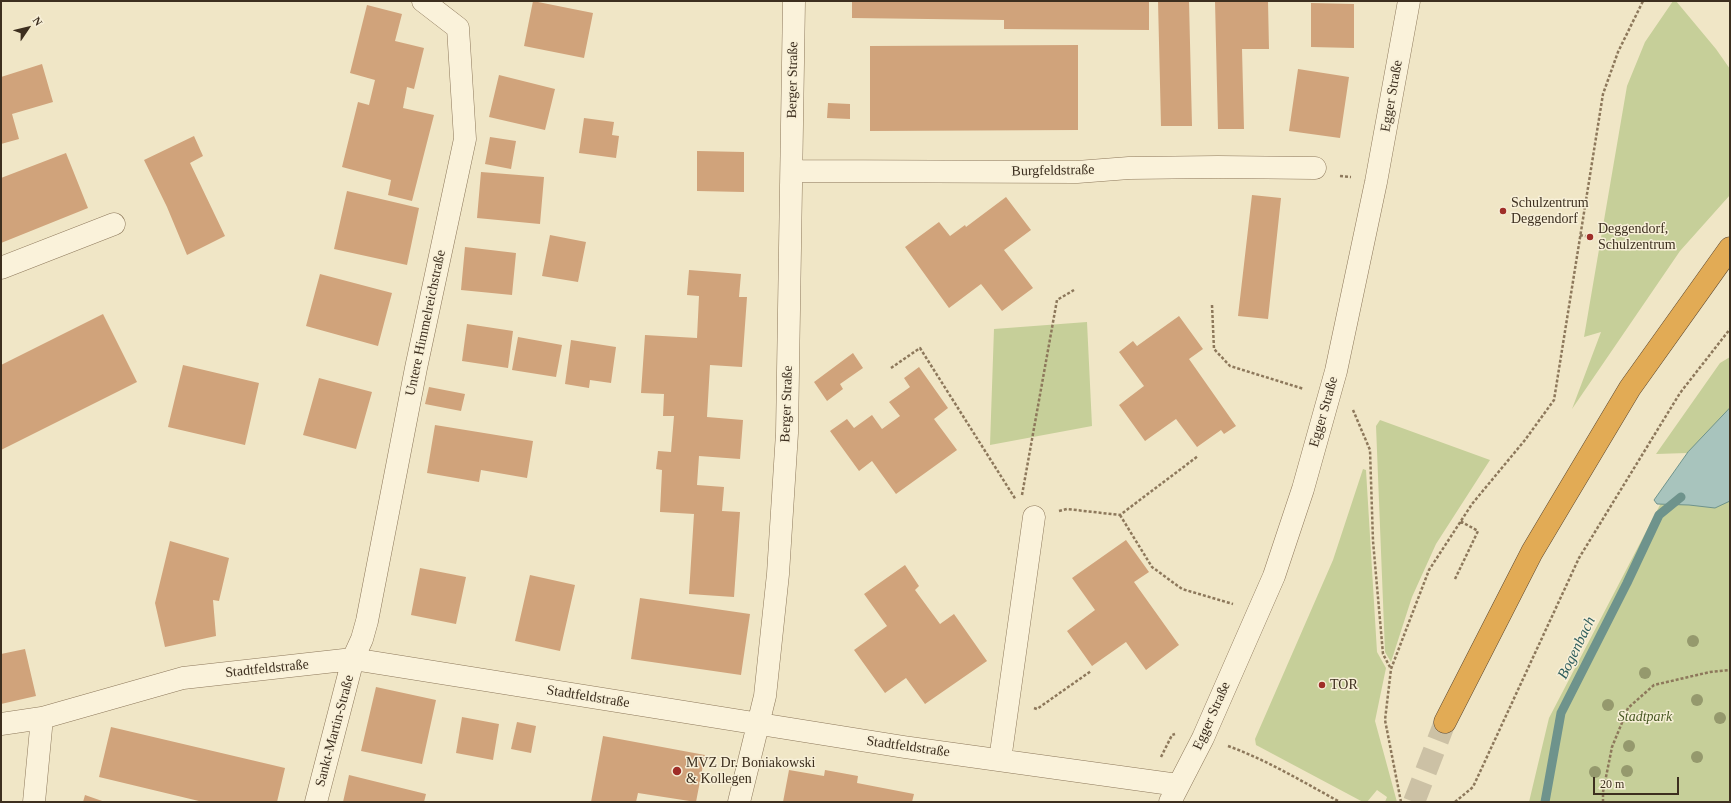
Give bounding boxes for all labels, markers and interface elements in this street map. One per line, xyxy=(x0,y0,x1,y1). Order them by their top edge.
north arrow xyxy=(8,8,48,48)
text: N xyxy=(31,14,45,28)
street label: Berger Straße xyxy=(784,41,802,119)
street label: Egger Straße xyxy=(1377,59,1407,133)
street label: Burgfeldstraße xyxy=(1011,162,1095,180)
place label: Schulzentrum Deggendorf xyxy=(1511,195,1589,228)
marker: Schulzentrum Deggendorf xyxy=(1498,206,1508,216)
place label: Deggendorf, Schulzentrum xyxy=(1598,221,1676,254)
marker: Deggendorf, Schulzentrum xyxy=(1585,232,1595,242)
street label: Untere Himmelreichstraße xyxy=(402,248,450,398)
street label: Berger Straße xyxy=(777,365,797,443)
street label: Egger Straße xyxy=(1306,375,1342,449)
water label: Bogenbach xyxy=(1554,614,1600,682)
street label: Stadtfeldstraße xyxy=(224,656,310,682)
street label: Sankt-Martin-Straße xyxy=(312,673,358,789)
place label: TOR xyxy=(1330,677,1358,693)
street label: Egger Straße xyxy=(1190,679,1234,753)
marker: TOR xyxy=(1317,680,1327,690)
street label: Stadtfeldstraße xyxy=(545,682,631,712)
park label: Stadtpark xyxy=(1618,709,1672,725)
street label: Stadtfeldstraße xyxy=(865,733,951,761)
place label: MVZ Dr. Boniakowski & Kollegen xyxy=(686,755,816,788)
marker: MVZ Dr. Boniakowski & Kollegen xyxy=(671,765,683,777)
scale bar xyxy=(1595,769,1681,795)
text: 20 m xyxy=(1600,777,1624,791)

